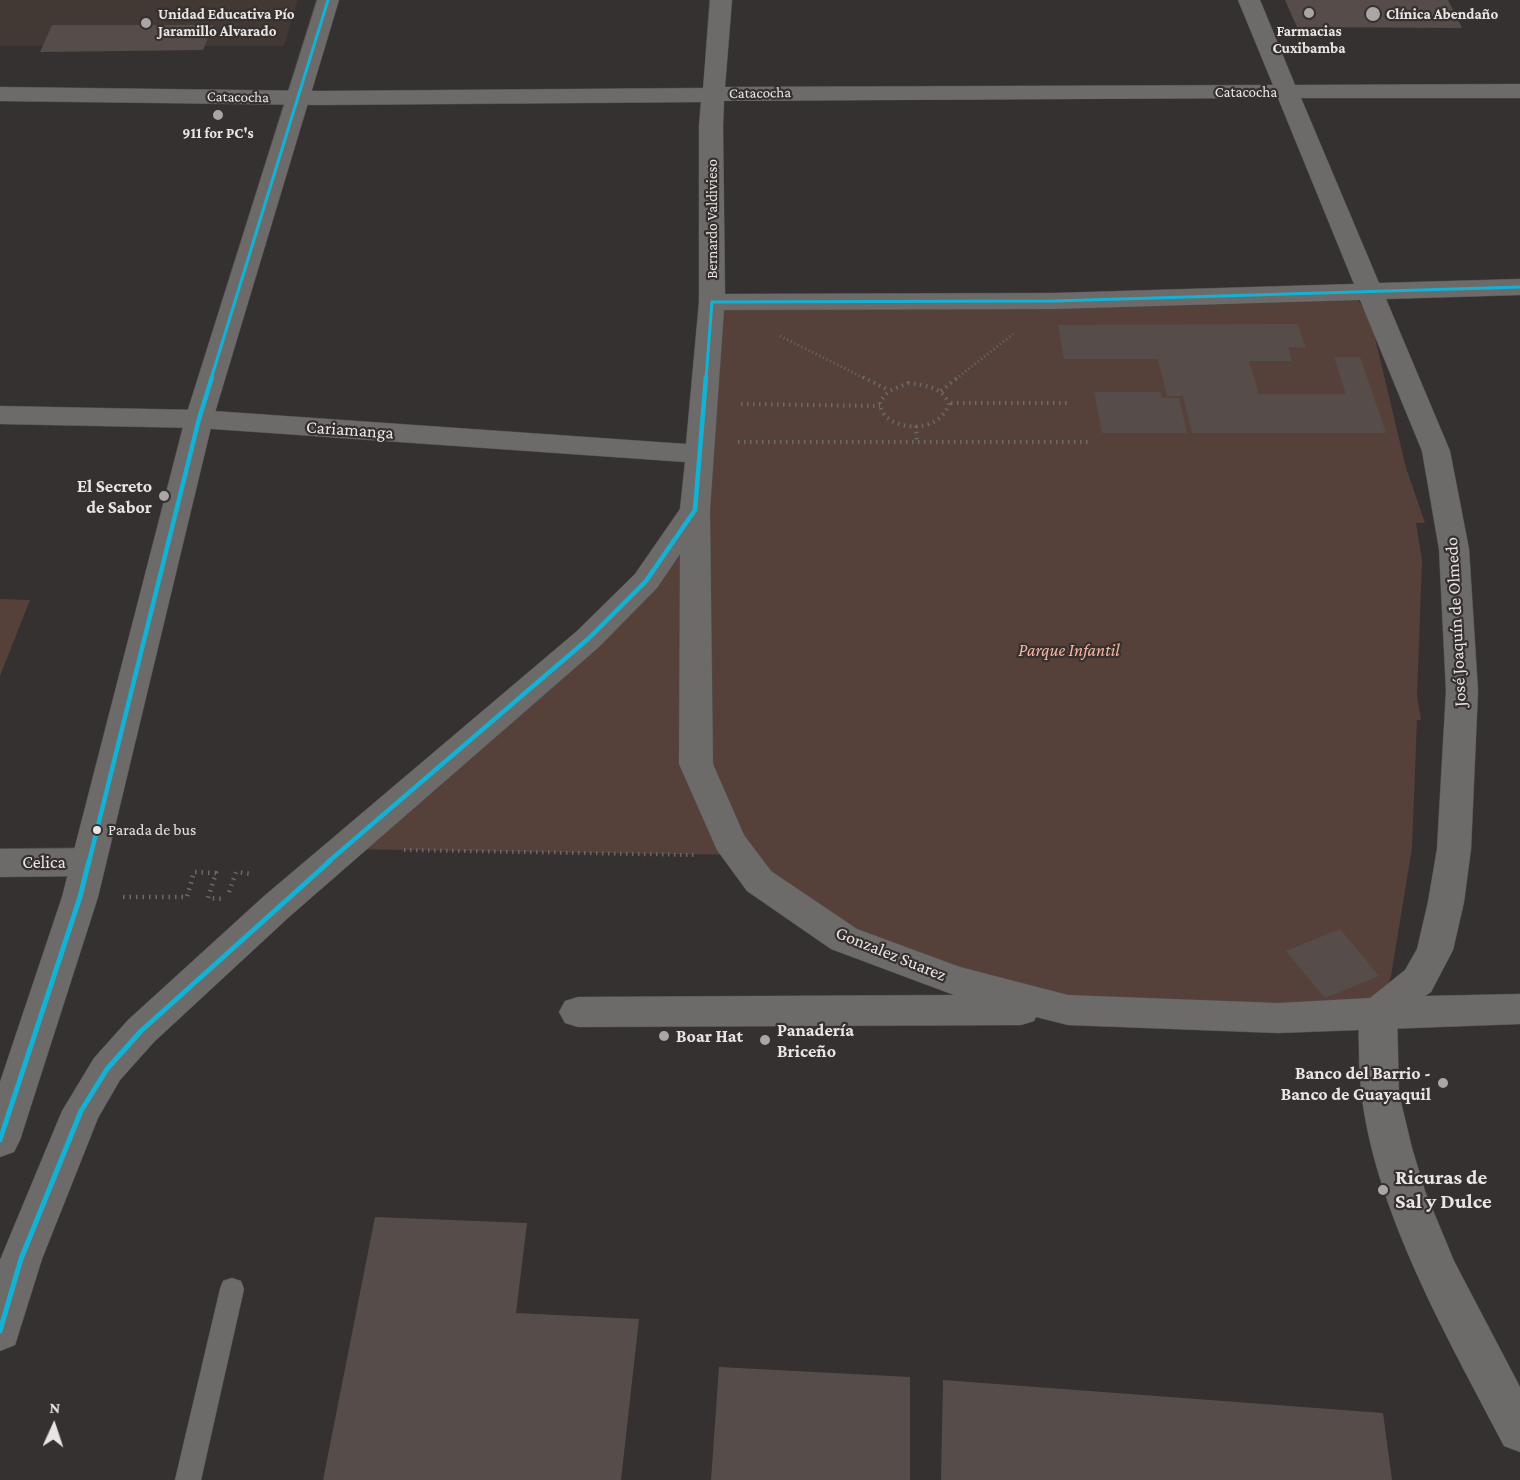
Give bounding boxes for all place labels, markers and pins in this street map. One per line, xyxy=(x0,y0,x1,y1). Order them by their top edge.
place label: Unidad Educativa Pío Jaramillo Alvarado xyxy=(158,5,295,40)
marker: Clínica Abendaño xyxy=(1364,5,1382,23)
place label: Clínica Abendaño xyxy=(1386,5,1498,23)
marker: Farmacias Cuxibamba xyxy=(1302,6,1316,20)
marker: Unidad Educativa Pío Jaramillo Alvarado xyxy=(139,16,153,30)
place label: Farmacias Cuxibamba xyxy=(1272,22,1346,57)
marker: 911 for PC's xyxy=(211,108,225,122)
place label: 911 for PC's xyxy=(182,124,254,142)
place label: El Secreto de Sabor xyxy=(77,475,152,518)
marker: El Secreto de Sabor xyxy=(157,489,171,503)
place label: Parada de bus xyxy=(108,820,196,840)
marker: Parada de bus xyxy=(91,824,103,836)
place label: Panadería Briceño xyxy=(777,1019,854,1062)
place label: Boar Hat xyxy=(676,1025,743,1047)
marker: Boar Hat xyxy=(657,1029,671,1043)
marker: Panadería Briceño xyxy=(758,1033,772,1047)
place label: Banco del Barrio - Banco de Guayaquil xyxy=(1281,1062,1431,1104)
marker: Banco del Barrio - Banco de Guayaquil xyxy=(1436,1076,1450,1090)
place label: Ricuras de Sal y Dulce xyxy=(1395,1165,1492,1215)
marker: Ricuras de Sal y Dulce xyxy=(1376,1183,1390,1197)

